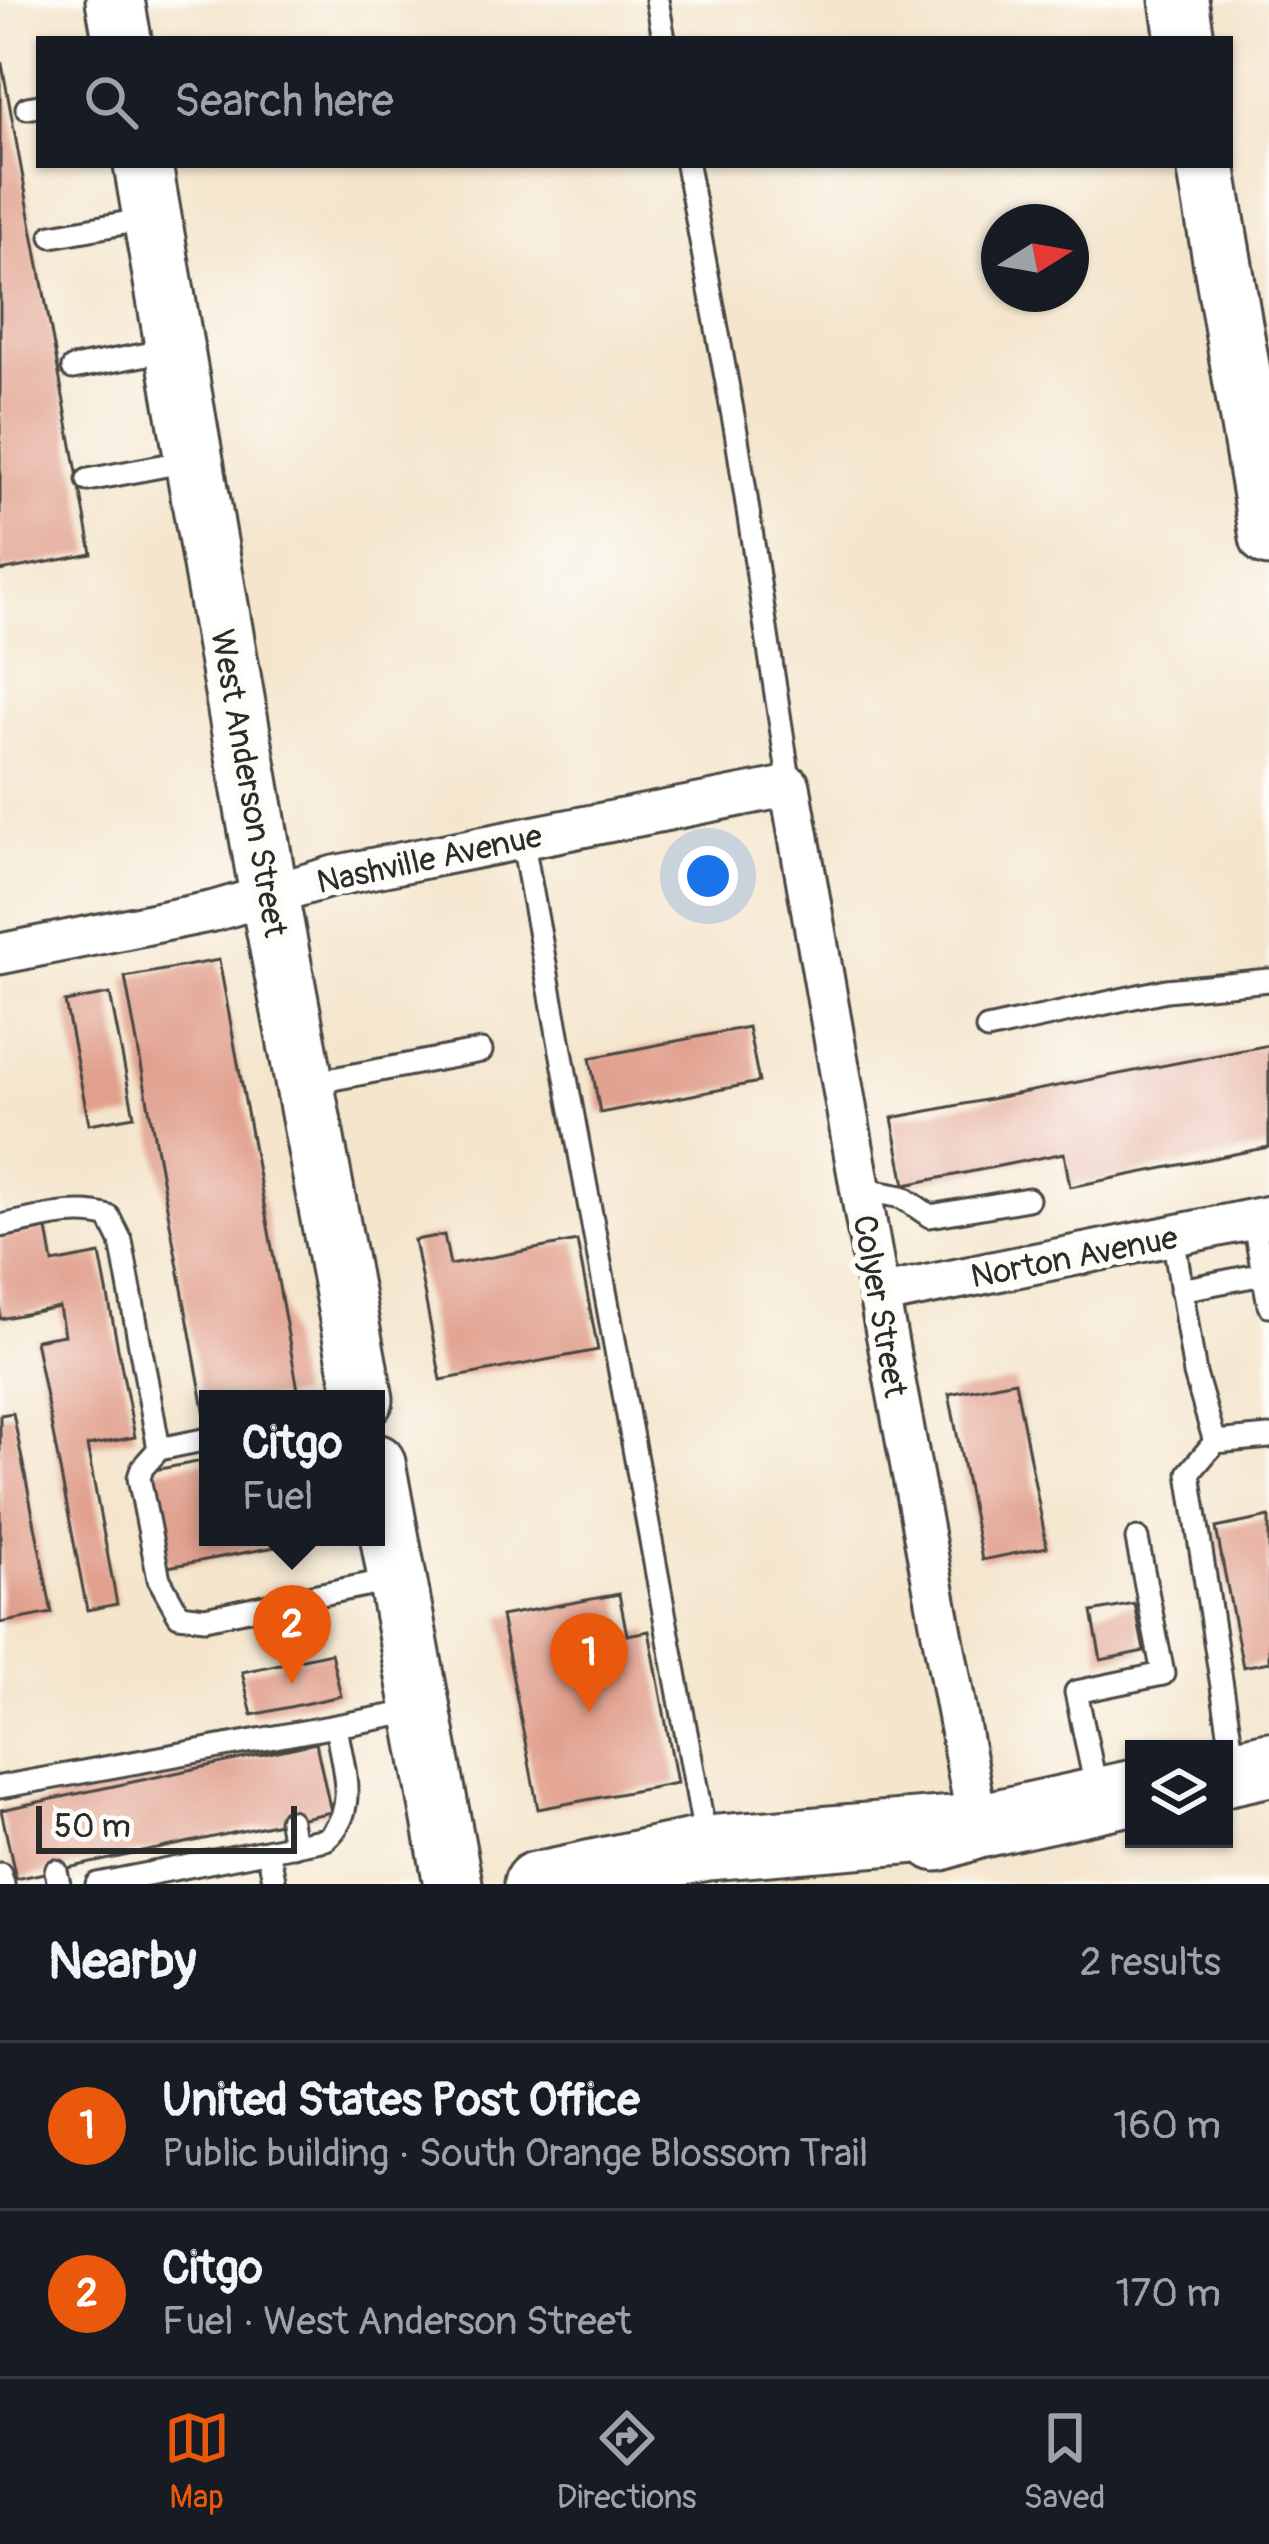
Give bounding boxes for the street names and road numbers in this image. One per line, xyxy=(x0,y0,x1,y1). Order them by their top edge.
street label: West Anderson Street xyxy=(201,626,296,941)
street label: Nashville Avenue xyxy=(313,816,546,903)
street label: Colyer Street xyxy=(843,1212,916,1401)
street label: Norton Avenue xyxy=(967,1217,1181,1298)

